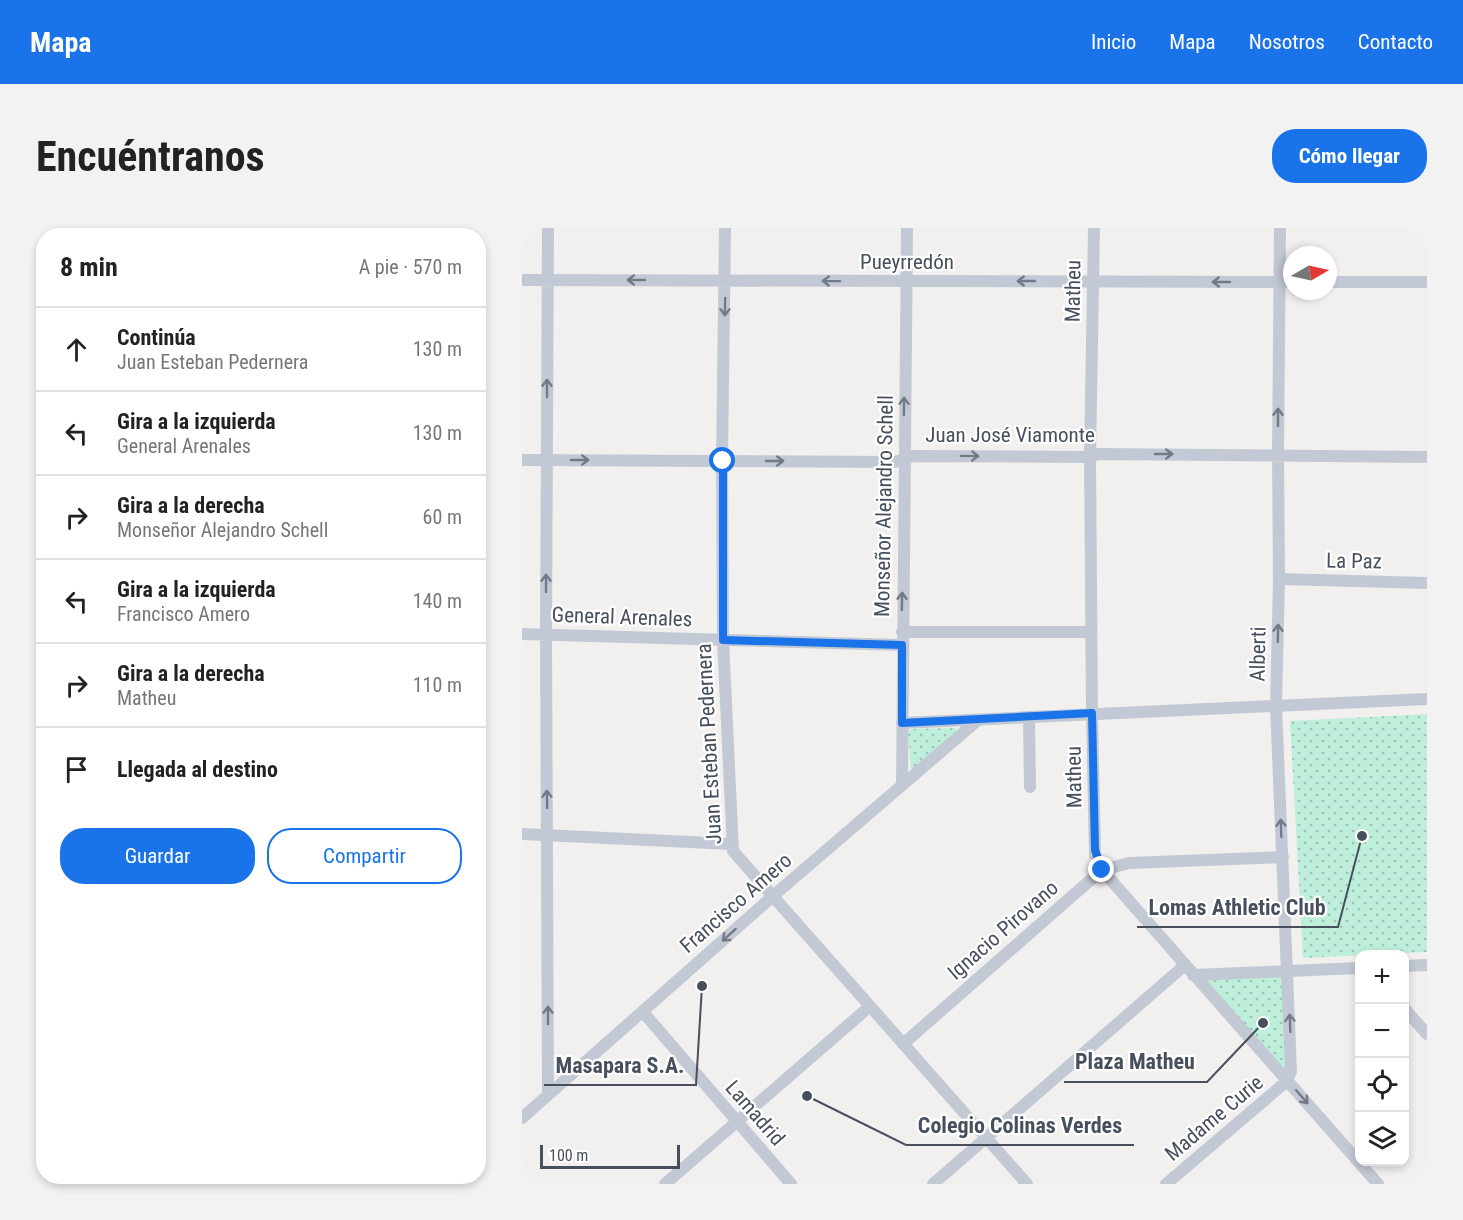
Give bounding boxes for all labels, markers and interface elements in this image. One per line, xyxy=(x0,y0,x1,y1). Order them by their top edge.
text: Mapa xyxy=(30,26,91,59)
text: Inicio xyxy=(1091,30,1136,54)
text: Mapa xyxy=(1169,30,1216,54)
text: Nosotros xyxy=(1249,30,1325,54)
text: Contacto xyxy=(1358,30,1433,54)
button: Cómo llegar xyxy=(1272,129,1427,183)
text: Encuéntranos xyxy=(36,132,265,181)
north arrow xyxy=(1283,246,1337,300)
street label: Pueyrredón xyxy=(860,250,954,274)
text: 8 min xyxy=(60,252,118,282)
text: A pie · 570 m xyxy=(359,255,462,279)
street label: Matheu xyxy=(1060,260,1086,322)
one-way arrow xyxy=(626,274,646,286)
one-way arrow xyxy=(821,275,841,286)
one-way arrow xyxy=(1016,275,1036,287)
one-way arrow xyxy=(1211,276,1231,288)
one-way arrow xyxy=(719,297,730,317)
text: Continúa xyxy=(117,325,196,350)
icon: ahead xyxy=(60,333,93,366)
text: 130 m xyxy=(413,337,462,361)
text: Juan Esteban Pedernera xyxy=(117,350,308,374)
one-way arrow xyxy=(541,379,553,399)
street label: Monseñor Alejandro Schell xyxy=(870,395,898,617)
one-way arrow xyxy=(899,396,910,416)
one-way arrow xyxy=(1272,408,1284,428)
text: Gira a la izquierda xyxy=(117,409,276,434)
icon: left xyxy=(60,417,93,450)
text: 130 m xyxy=(413,421,462,445)
street label: Juan José Viamonte xyxy=(925,423,1095,447)
text: General Arenales xyxy=(117,434,251,458)
route start xyxy=(709,447,735,473)
one-way arrow xyxy=(1154,448,1174,460)
one-way arrow xyxy=(959,450,979,462)
one-way arrow xyxy=(570,454,590,466)
one-way arrow xyxy=(765,455,785,467)
text: Gira a la derecha xyxy=(117,493,265,518)
icon: right xyxy=(60,501,93,534)
text: 60 m xyxy=(423,505,462,529)
text: Monseñor Alejandro Schell xyxy=(117,518,328,542)
street label: La Paz xyxy=(1326,549,1382,573)
one-way arrow xyxy=(540,574,552,594)
text: Gira a la izquierda xyxy=(117,577,276,602)
icon: left xyxy=(60,585,93,618)
text: 140 m xyxy=(413,589,462,613)
one-way arrow xyxy=(896,591,908,611)
text: Francisco Amero xyxy=(117,602,250,626)
street label: General Arenales xyxy=(551,603,693,631)
one-way arrow xyxy=(1272,624,1284,644)
street label: Alberti xyxy=(1246,626,1270,682)
street label: Juan Esteban Pedernera xyxy=(692,643,726,845)
text: Gira a la derecha xyxy=(117,661,265,686)
icon: right xyxy=(60,669,93,702)
text: 110 m xyxy=(413,673,462,697)
text: Matheu xyxy=(117,686,176,710)
street label: Matheu xyxy=(1061,746,1087,808)
icon: arrive xyxy=(60,753,93,786)
text: Llegada al destino xyxy=(117,757,278,782)
one-way arrow xyxy=(541,790,553,810)
one-way arrow xyxy=(1276,819,1287,839)
button: Guardar xyxy=(60,828,255,884)
button: Compartir xyxy=(267,828,462,884)
street label: Francisco Amero xyxy=(675,848,797,958)
route end xyxy=(1088,856,1114,882)
street label: Ignacio Pirovano xyxy=(943,876,1063,984)
callout: Lomas Athletic Club xyxy=(1137,887,1338,927)
text: Lomas Athletic Club xyxy=(1148,895,1326,920)
one-way arrow xyxy=(722,928,737,942)
map controls xyxy=(1355,950,1409,1166)
button: + xyxy=(1355,950,1409,1004)
button: − xyxy=(1355,1004,1409,1058)
one-way arrow xyxy=(542,1006,554,1026)
one-way arrow xyxy=(1284,1014,1295,1034)
callout: Plaza Matheu xyxy=(1064,1042,1207,1082)
callout: Masapara S.A. xyxy=(544,1045,696,1085)
text: Plaza Matheu xyxy=(1075,1049,1195,1074)
text: Masapara S.A. xyxy=(556,1053,684,1078)
button: locate xyxy=(1355,1058,1409,1112)
street label: Madame Curie xyxy=(1160,1070,1268,1166)
street label: Lamadrid xyxy=(720,1076,790,1150)
one-way arrow xyxy=(1295,1090,1309,1105)
callout: Colegio Colinas Verdes xyxy=(906,1105,1134,1145)
button: layers xyxy=(1355,1112,1409,1166)
text: Colegio Colinas Verdes xyxy=(918,1113,1122,1138)
scale bar xyxy=(540,1142,680,1170)
text: 100 m xyxy=(549,1146,588,1165)

